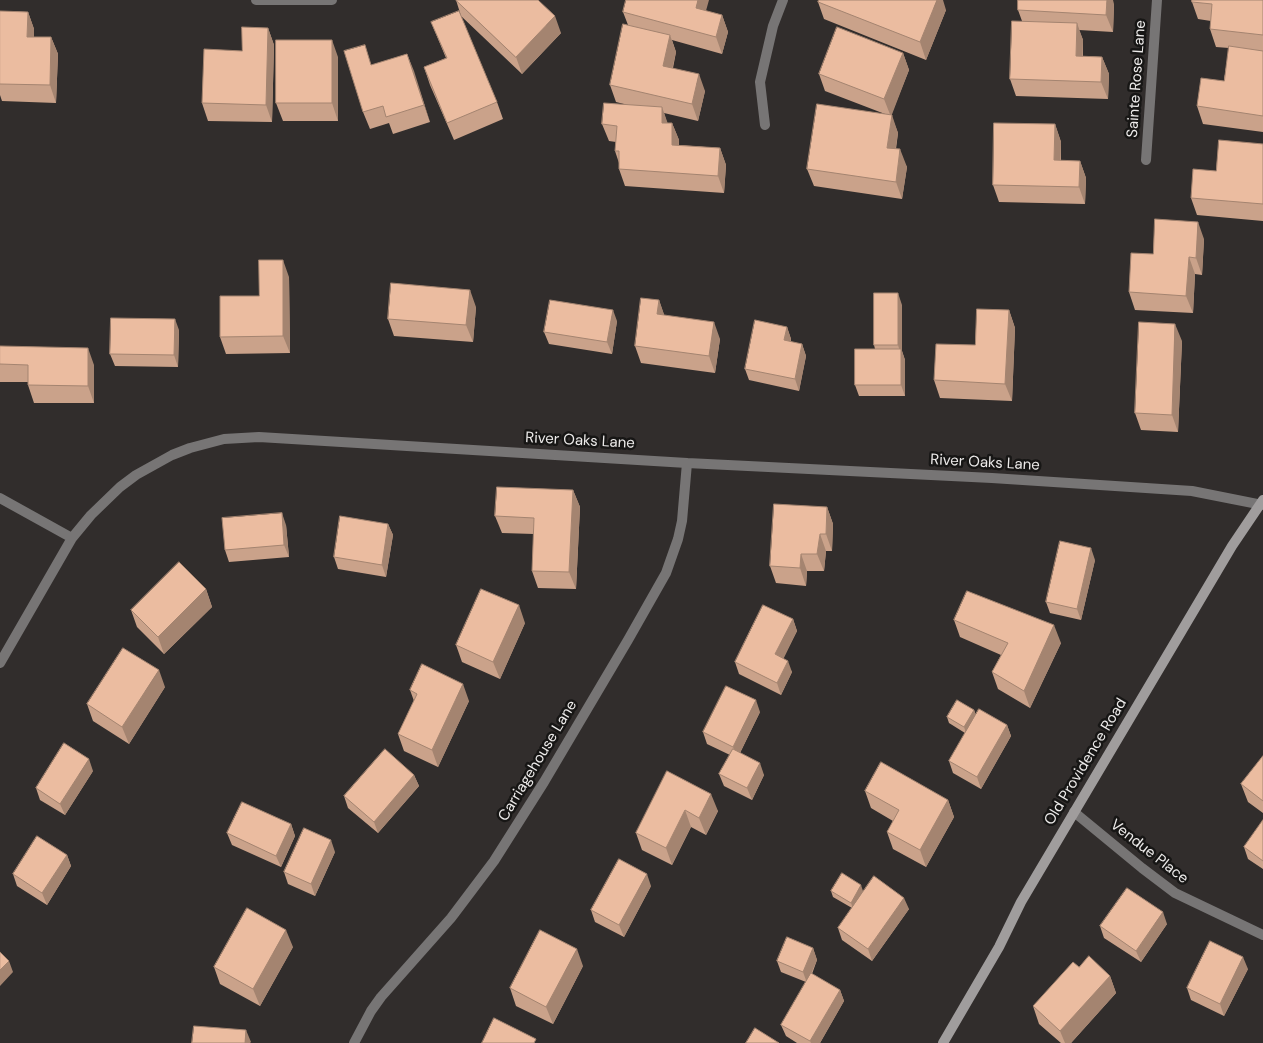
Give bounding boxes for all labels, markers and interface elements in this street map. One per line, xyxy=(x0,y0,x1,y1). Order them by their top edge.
street label: Sainte Rose Lane xyxy=(1124,20,1150,138)
street label: River Oaks Lane xyxy=(525,429,635,453)
street label: River Oaks Lane xyxy=(930,451,1040,475)
street label: Old Providence Road xyxy=(1041,695,1131,829)
street label: Carriagehouse Lane xyxy=(495,697,581,825)
street label: Vendue Place xyxy=(1106,816,1192,888)

